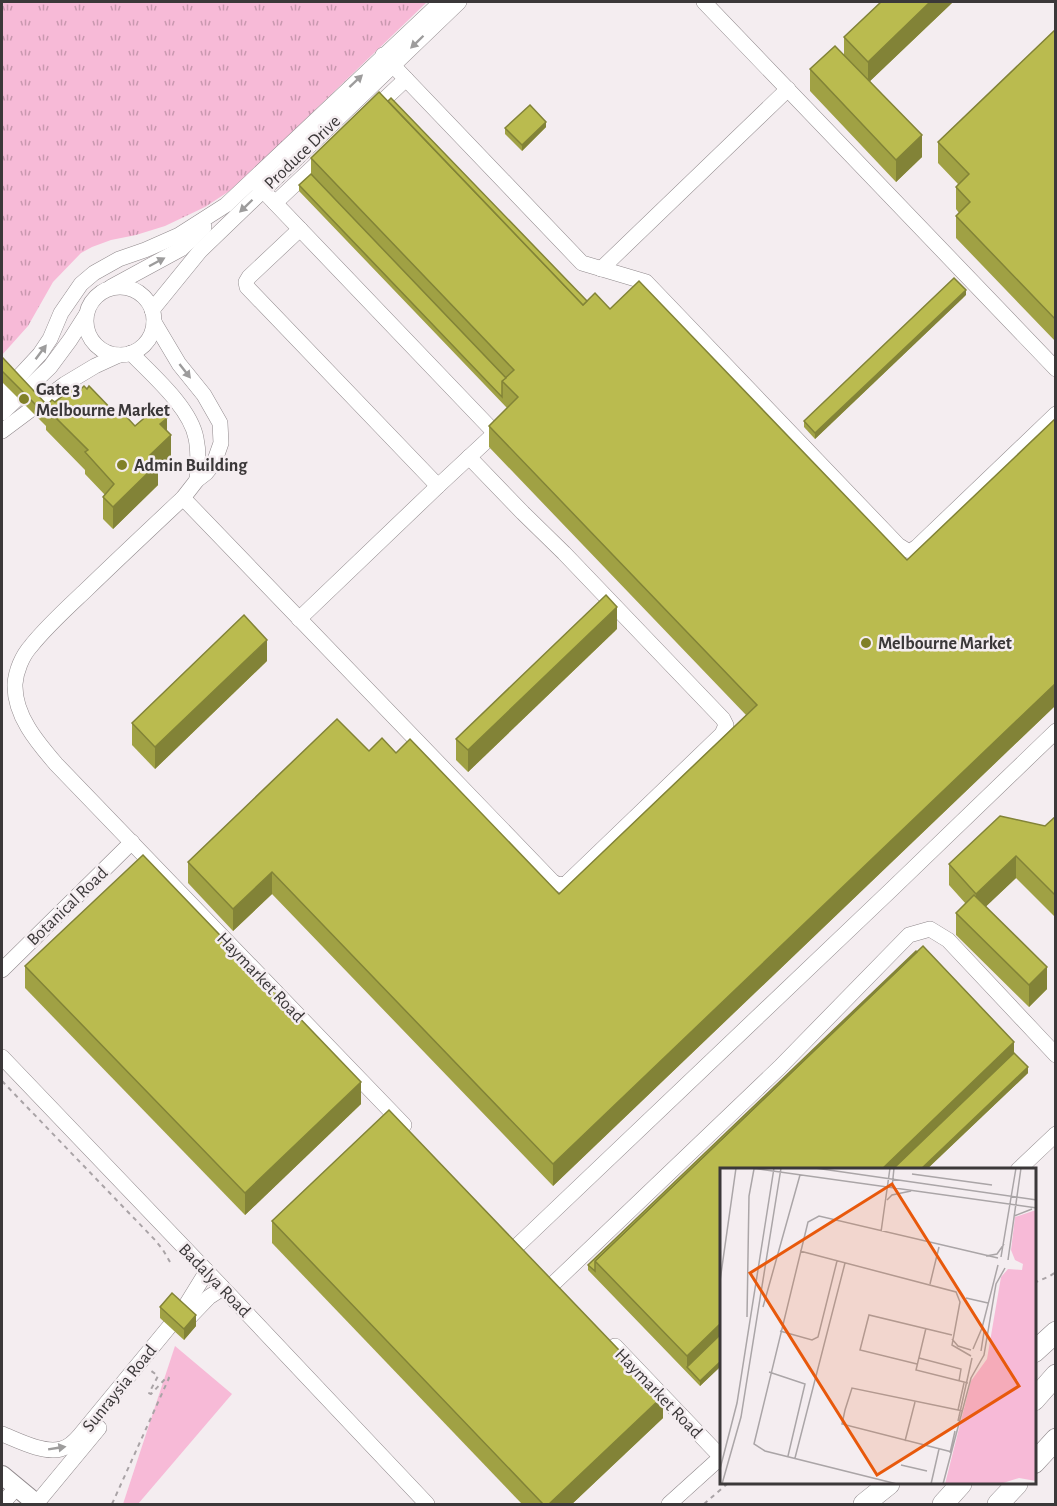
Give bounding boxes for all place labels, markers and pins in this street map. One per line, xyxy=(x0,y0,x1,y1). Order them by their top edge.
place label: Gate 3 Melbourne Market xyxy=(36,381,170,420)
marker: Gate 3 Melbourne Market xyxy=(17,392,31,406)
place label: Admin Building xyxy=(134,457,248,475)
marker: Admin Building xyxy=(115,458,129,472)
place label: Melbourne Market xyxy=(878,635,1012,653)
marker: Melbourne Market xyxy=(859,636,873,650)

